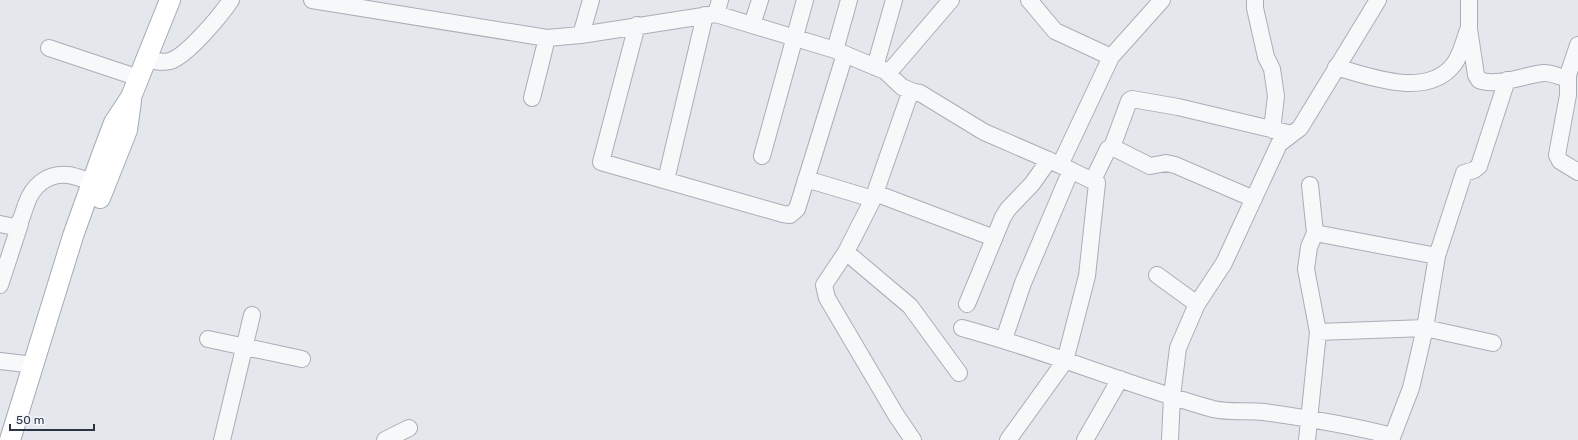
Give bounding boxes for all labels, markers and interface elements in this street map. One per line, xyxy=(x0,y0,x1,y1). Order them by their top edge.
scale bar xyxy=(10,406,94,432)
text: 50 m xyxy=(16,413,44,427)

